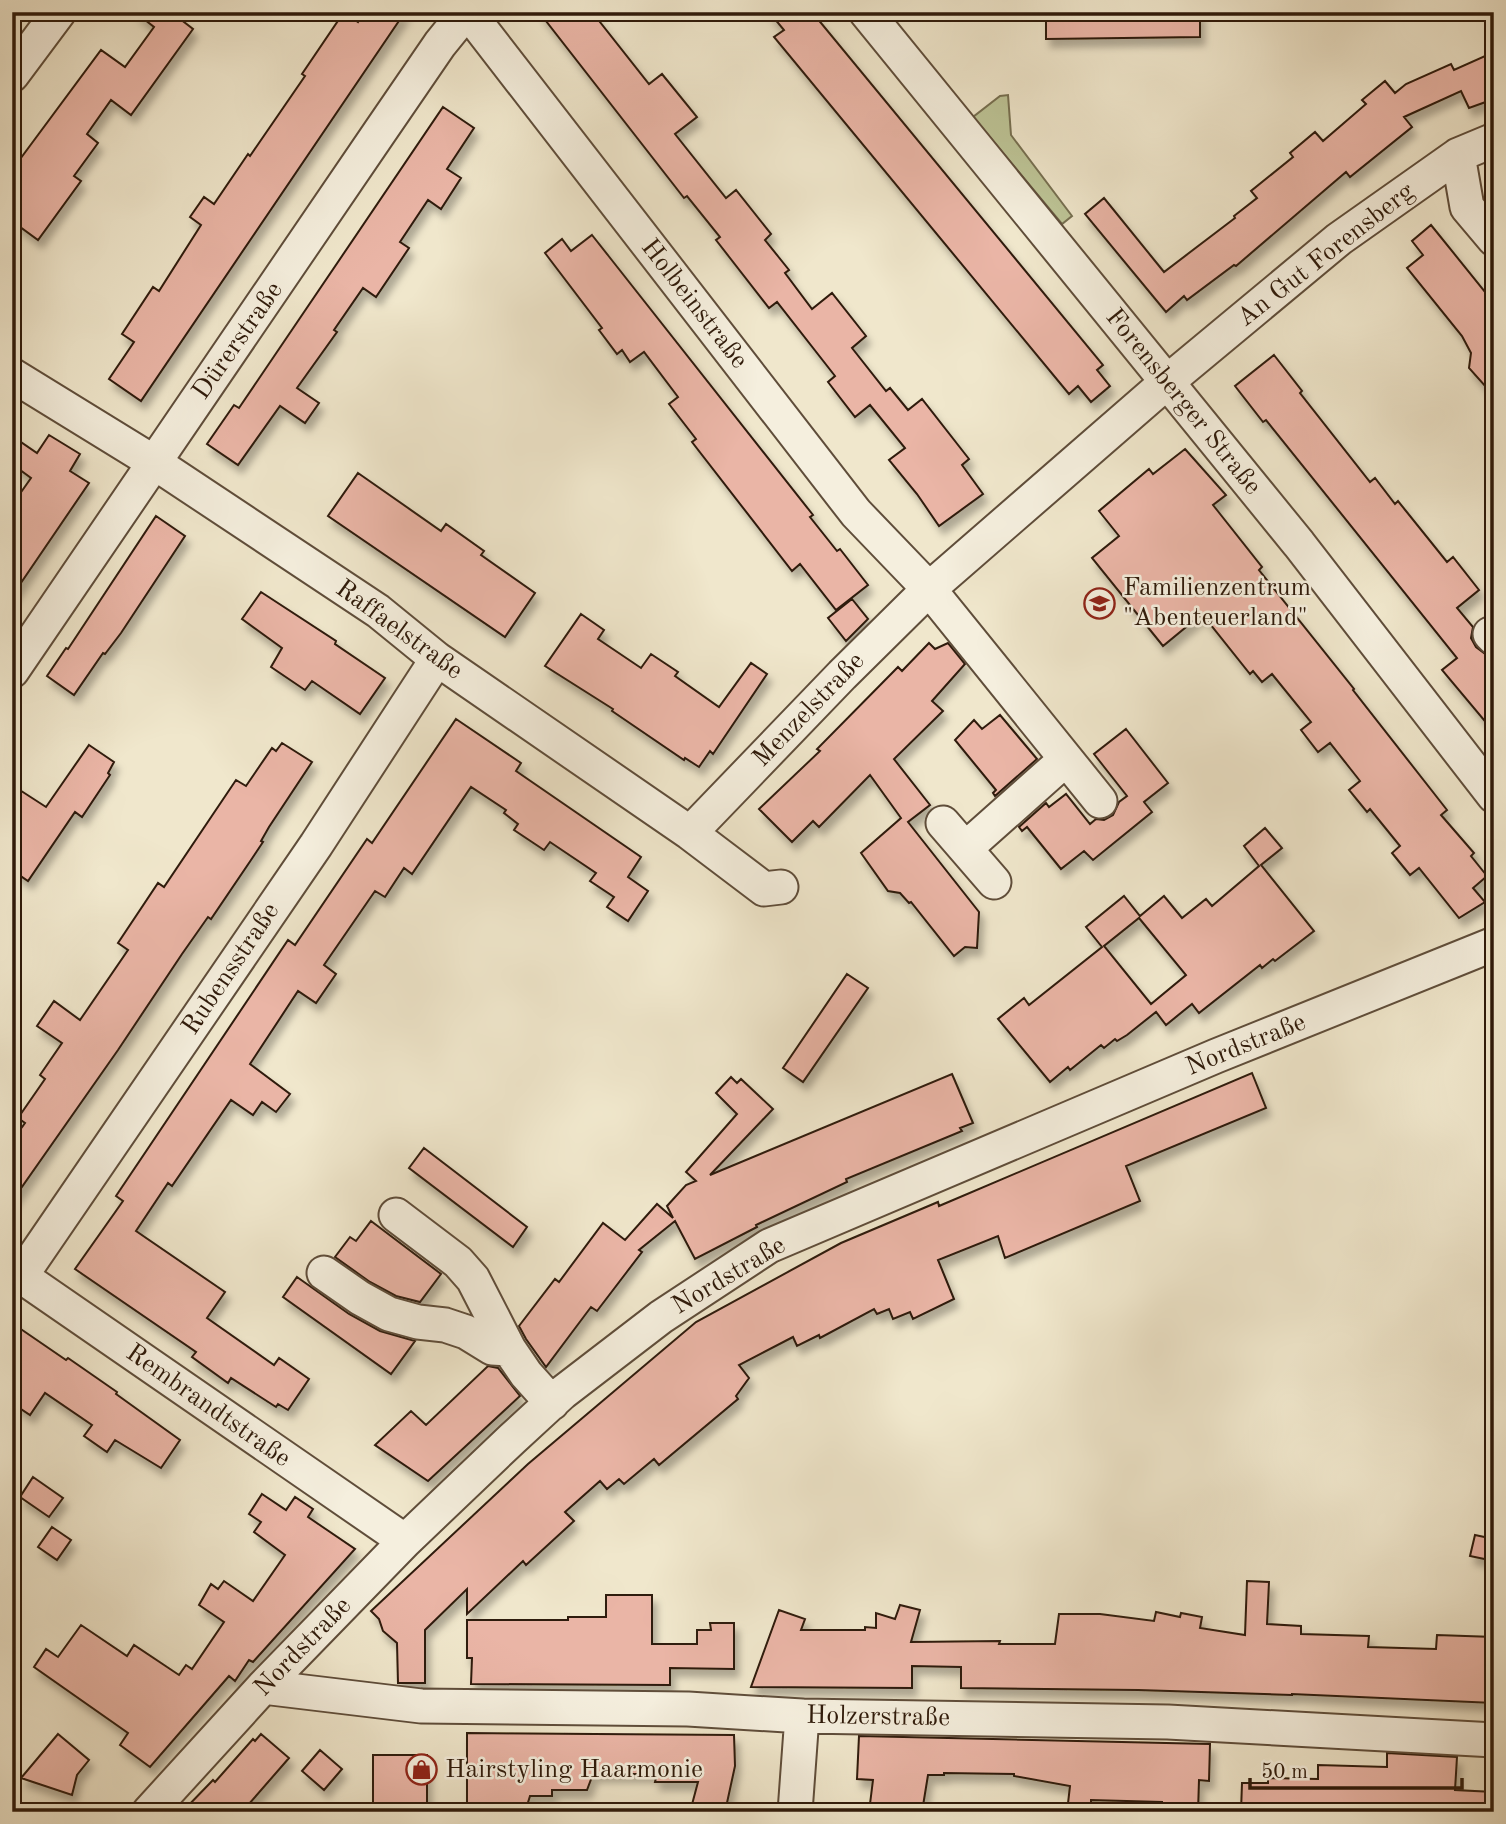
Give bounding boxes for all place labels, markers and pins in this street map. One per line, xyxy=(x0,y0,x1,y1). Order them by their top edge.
place label: Familienzentrum "Abenteuerland" xyxy=(1123,575,1311,631)
school or university icon: Familienzentrum "Abenteuerland" xyxy=(1083,586,1117,620)
shop icon: Hairstyling Haarmonie xyxy=(405,1753,439,1787)
place label: Hairstyling Haarmonie xyxy=(445,1757,703,1783)

